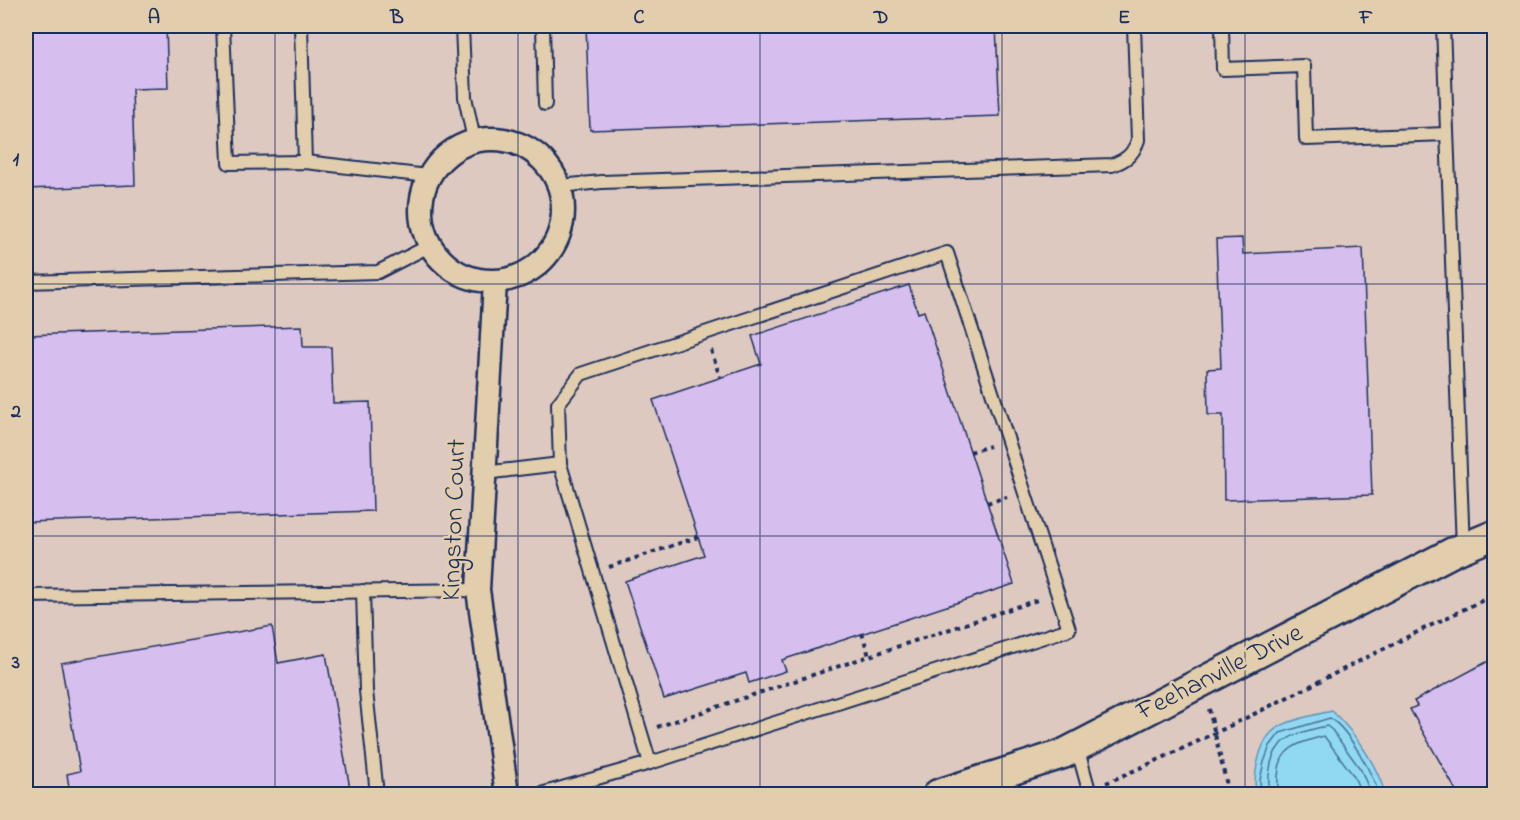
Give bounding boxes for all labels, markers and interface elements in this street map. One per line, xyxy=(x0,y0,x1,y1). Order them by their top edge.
text: A xyxy=(148,4,160,33)
text: B xyxy=(389,4,404,33)
text: C xyxy=(634,4,645,33)
text: D xyxy=(873,4,888,33)
text: E xyxy=(1118,4,1130,33)
text: F xyxy=(1359,4,1373,33)
text: 1 xyxy=(13,146,20,175)
text: 2 xyxy=(10,398,21,427)
street label: Kingston Court xyxy=(433,438,477,602)
street label: Feehanville Drive xyxy=(1129,614,1311,732)
text: 3 xyxy=(11,649,20,678)

